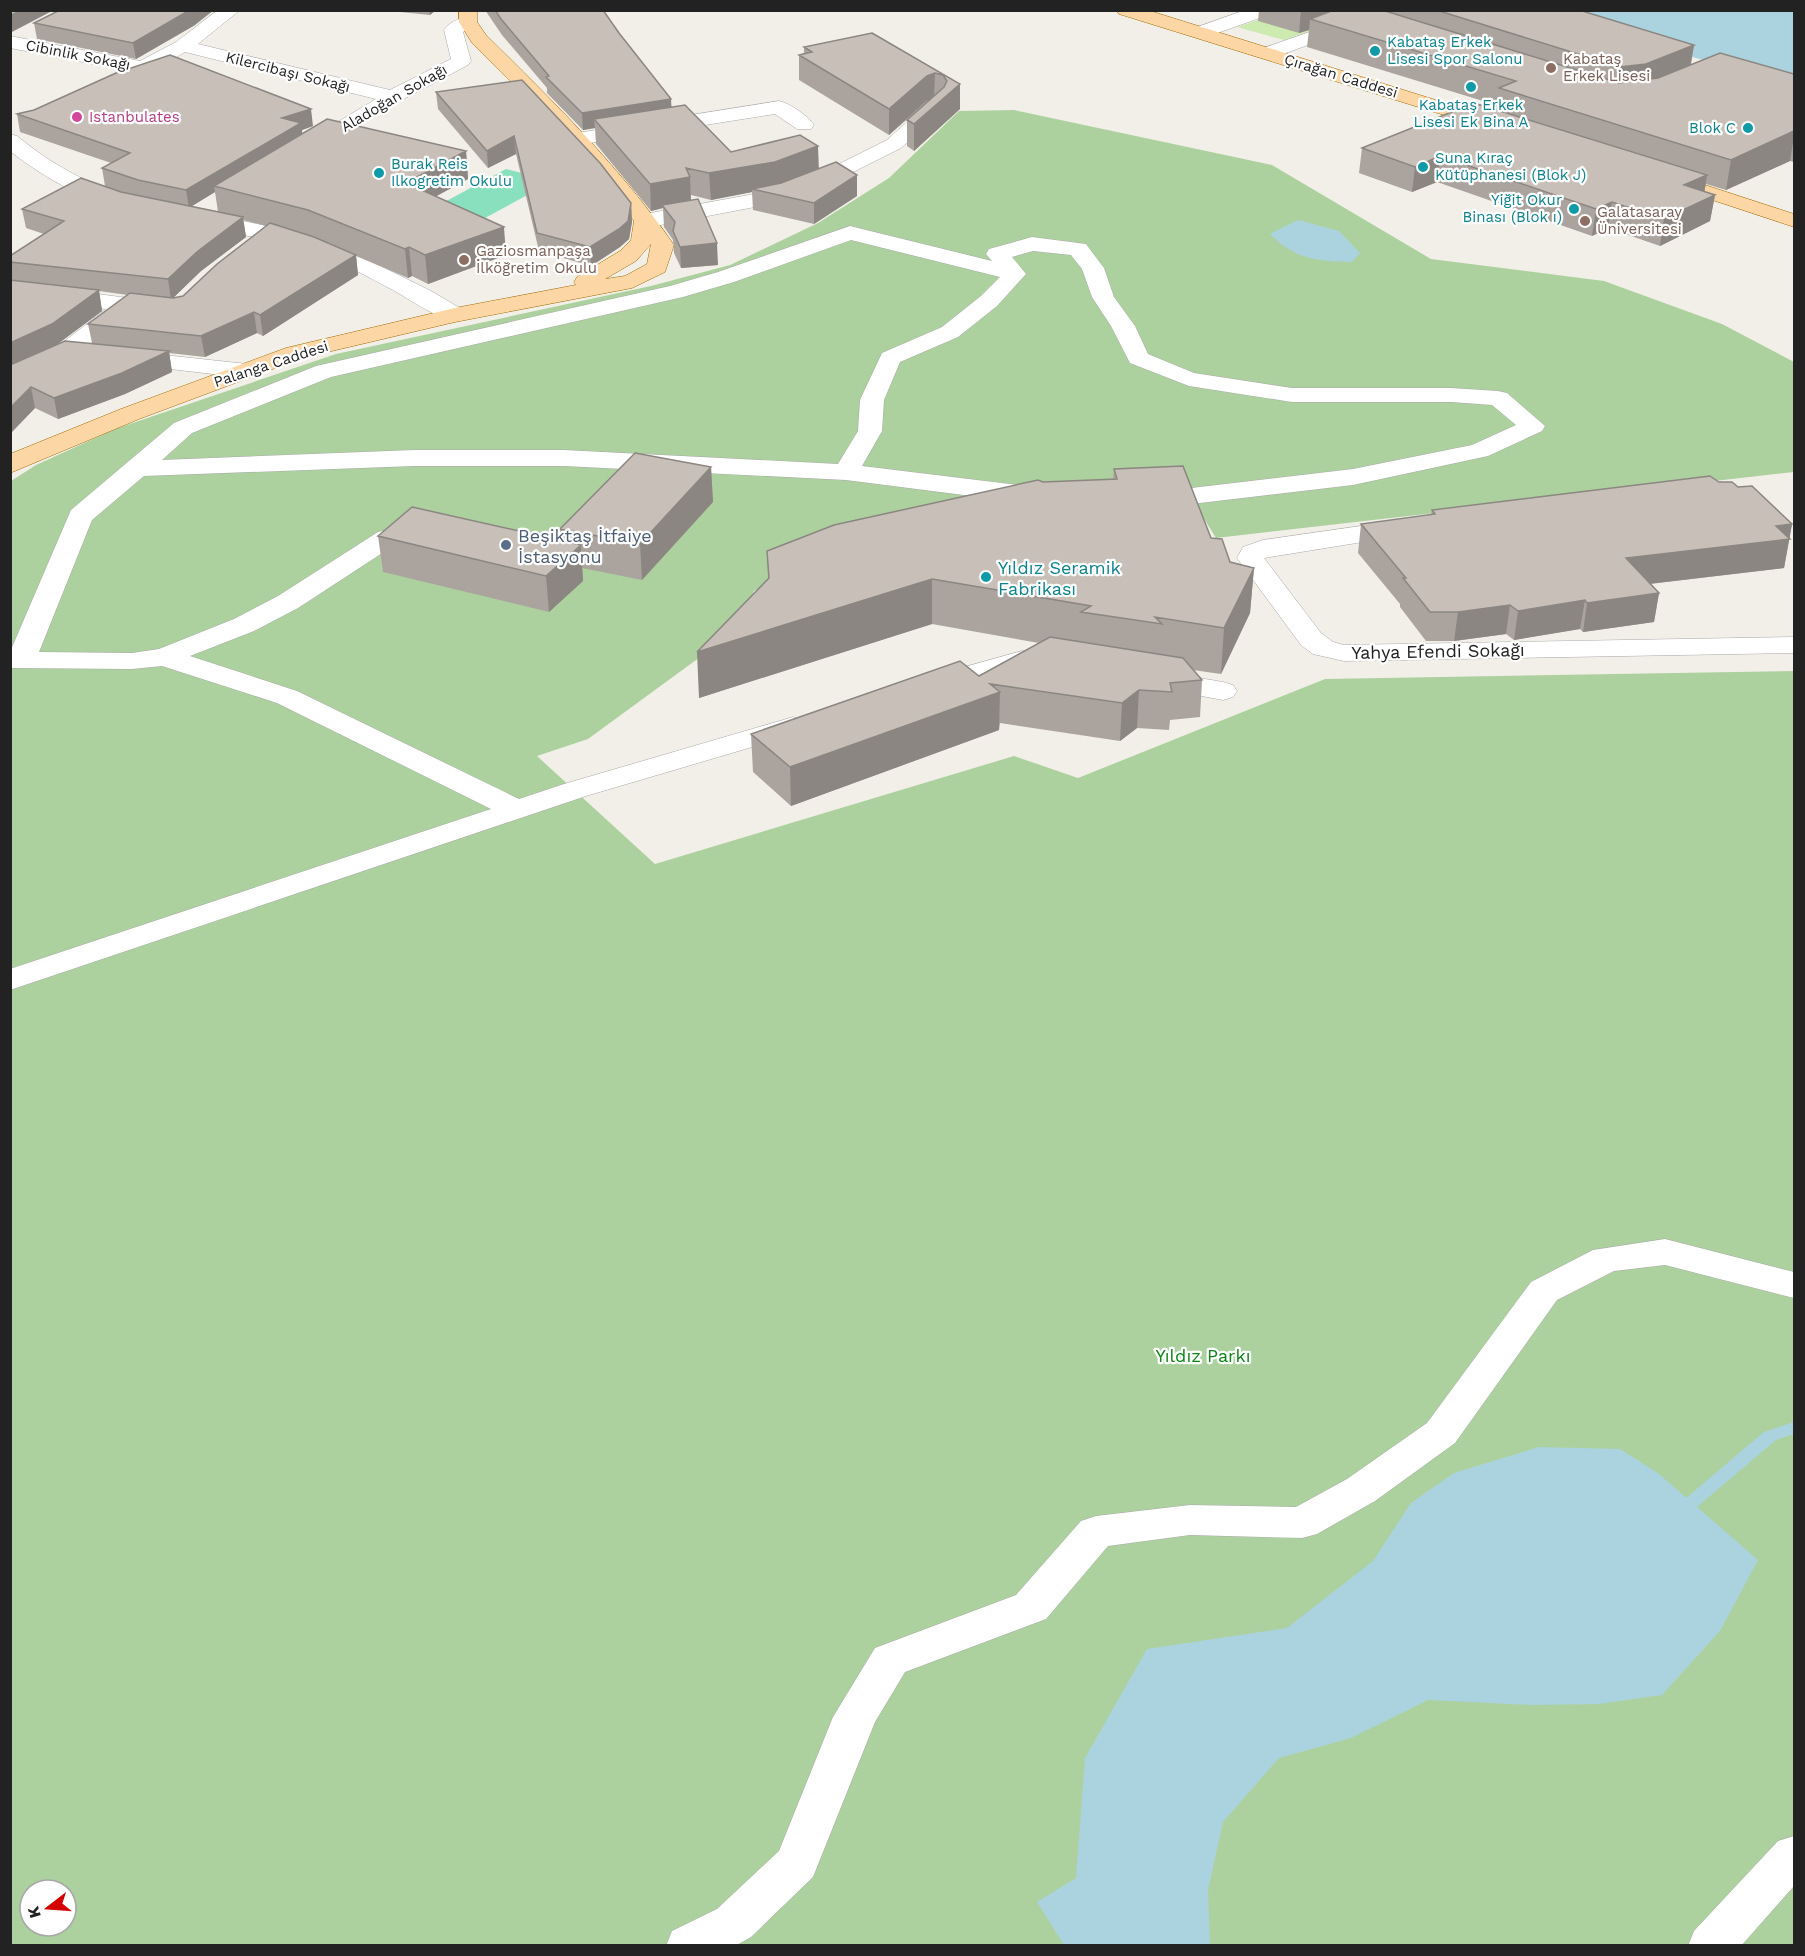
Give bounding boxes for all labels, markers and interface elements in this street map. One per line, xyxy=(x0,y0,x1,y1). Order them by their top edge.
place label: Kabataş Erkek Lisesi Spor Salonu xyxy=(1387,33,1522,68)
street label: Cibinlik Sokağı xyxy=(24,36,132,74)
marker: Kabataş Erkek Lisesi Spor Salonu xyxy=(1368,44,1382,58)
street label: Kilercibaşı Sokağı xyxy=(224,48,352,96)
street label: Çırağan Caddesi xyxy=(1282,50,1400,102)
place label: Kabataş Erkek Lisesi xyxy=(1563,50,1650,85)
street label: Aladoğan Sokağı xyxy=(338,60,450,136)
marker: Kabataş Erkek Lisesi xyxy=(1544,61,1558,75)
marker: Kabataş Erkek Lisesi Ek Bina A xyxy=(1464,80,1478,94)
place label: Kabataş Erkek Lisesi Ek Bina A xyxy=(1413,96,1529,131)
place label: Istanbulates xyxy=(89,108,180,126)
marker: Istanbulates xyxy=(70,110,84,124)
place label: Blok C xyxy=(1689,119,1736,137)
marker: Blok C xyxy=(1741,121,1755,135)
place label: Suna Kıraç Kütüphanesi (Blok J) xyxy=(1435,149,1586,184)
place label: Burak Reis Ilkogretim Okulu xyxy=(391,155,512,190)
marker: Suna Kıraç Kütüphanesi (Blok J) xyxy=(1416,160,1430,174)
marker: Burak Reis Ilkogretim Okulu xyxy=(372,166,386,180)
place label: Yiğit Okur Binası (Blok ı) xyxy=(1462,191,1562,226)
marker: Yiğit Okur Binası (Blok ı) xyxy=(1567,202,1581,216)
place label: Galatasaray Üniversitesi xyxy=(1597,203,1682,238)
marker: Galatasaray Üniversitesi xyxy=(1578,214,1592,228)
place label: Gaziosmanpaşa İlköğretim Okulu xyxy=(476,242,597,277)
marker: Gaziosmanpaşa İlköğretim Okulu xyxy=(457,253,471,267)
street label: Palanga Caddesi xyxy=(211,337,331,391)
place label: Beşiktaş İtfaiye İstasyonu xyxy=(518,525,652,567)
marker: Beşiktaş İtfaiye İstasyonu xyxy=(499,538,513,552)
place label: Yıldız Seramik Fabrikası xyxy=(998,557,1121,599)
marker: Yıldız Seramik Fabrikası xyxy=(979,570,993,584)
street label: Yahya Efendi Sokağı xyxy=(1351,639,1525,663)
park label: Yıldız Parkı xyxy=(1156,1345,1250,1366)
north arrow xyxy=(18,1878,78,1938)
text: K xyxy=(23,1904,45,1920)

